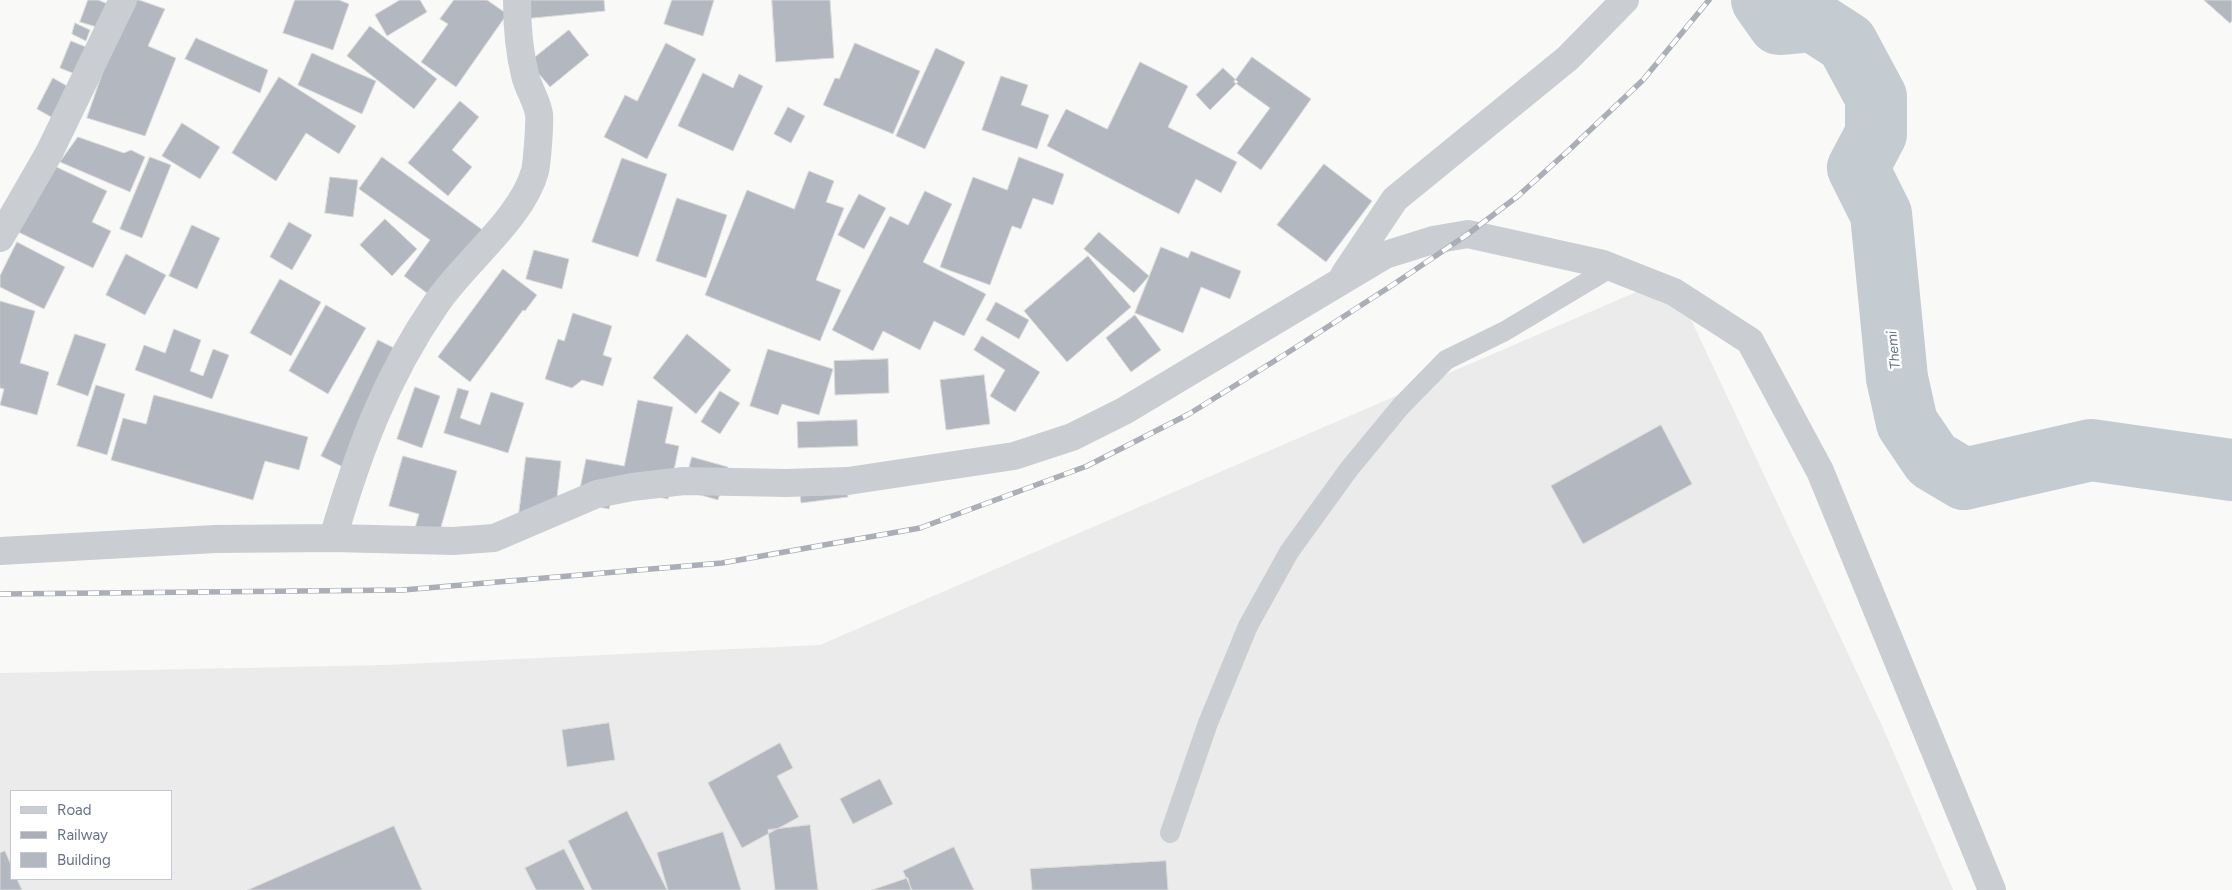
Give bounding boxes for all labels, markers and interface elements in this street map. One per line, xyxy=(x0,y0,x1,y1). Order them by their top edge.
water label: Themi xyxy=(1884,330,1904,370)
legend xyxy=(10,790,172,880)
text: Road xyxy=(57,801,92,819)
text: Railway xyxy=(57,826,108,844)
text: Building xyxy=(57,851,111,869)

